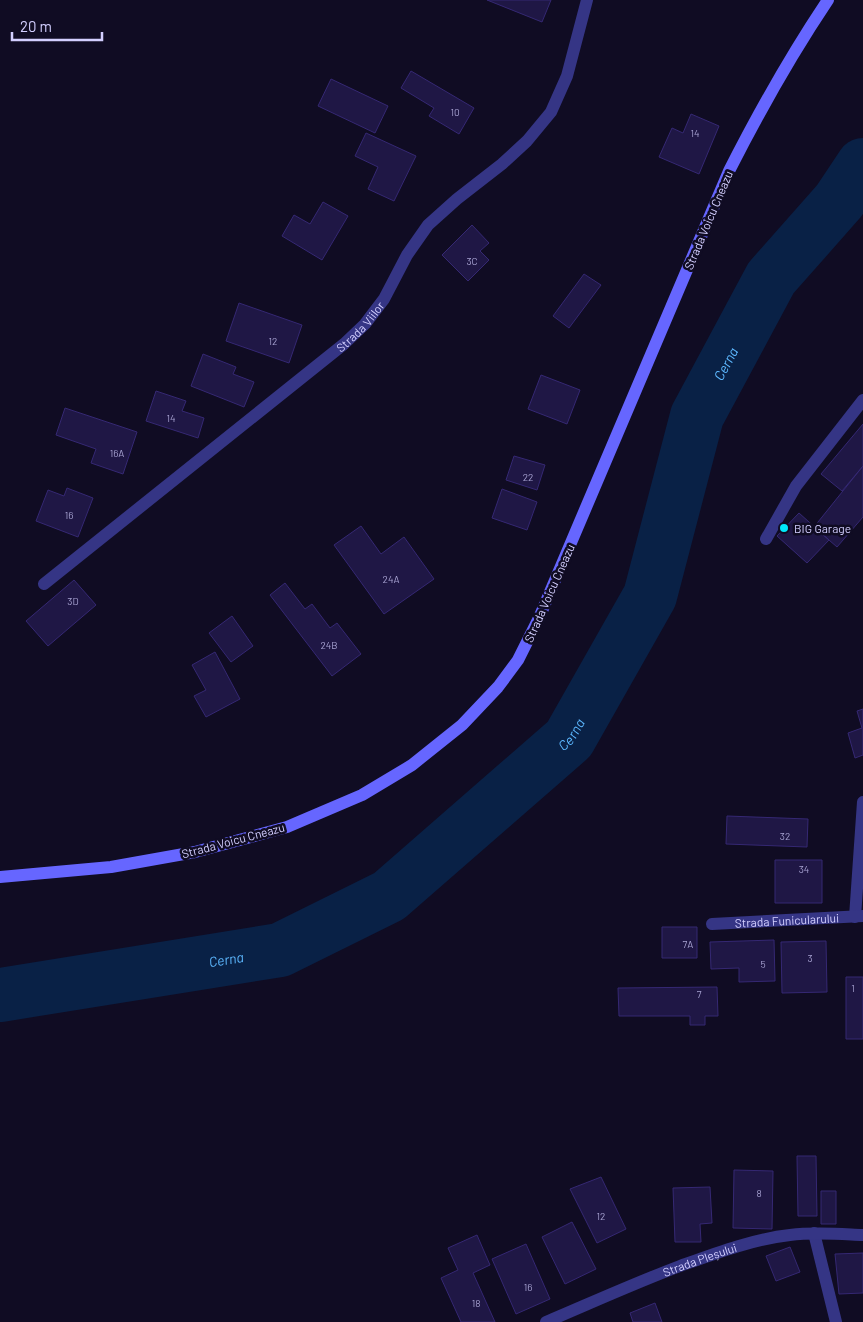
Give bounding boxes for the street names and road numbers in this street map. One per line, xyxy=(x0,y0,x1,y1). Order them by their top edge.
street label: Strada Voicu Cneazu xyxy=(681,168,735,272)
street label: Strada Viilor xyxy=(333,298,387,355)
street label: Strada Voicu Cneazu xyxy=(521,542,577,644)
street label: Strada Voicu Cneazu xyxy=(180,820,286,860)
street label: Strada Funicularului xyxy=(734,910,839,930)
street label: Strada Pleșului xyxy=(661,1240,738,1279)

